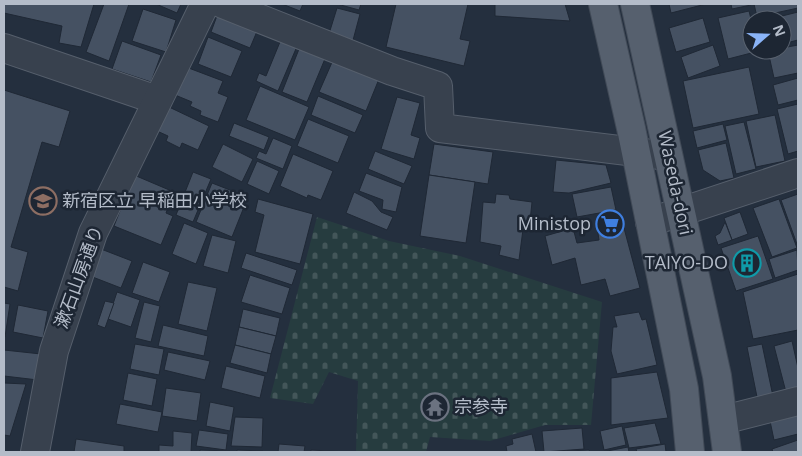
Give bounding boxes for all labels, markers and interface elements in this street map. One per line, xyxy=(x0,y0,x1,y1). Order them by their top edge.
north arrow xyxy=(742,10,792,60)
text: N xyxy=(769,22,791,39)
street label: Waseda-dori xyxy=(653,129,699,237)
school or university icon: 新宿区立 早稲田小学校 xyxy=(28,186,58,216)
place label: 新宿区立 早稲田小学校 xyxy=(62,188,247,212)
supermarket icon: Ministop xyxy=(595,209,625,239)
place label: Ministop xyxy=(518,211,591,235)
street label: 漱石山房通り xyxy=(48,222,108,332)
building icon: TAIYO-DO xyxy=(732,248,762,278)
place label: TAIYO-DO xyxy=(645,250,728,274)
temple icon: 宗参寺 xyxy=(420,392,450,422)
place label: 宗参寺 xyxy=(454,394,508,418)

